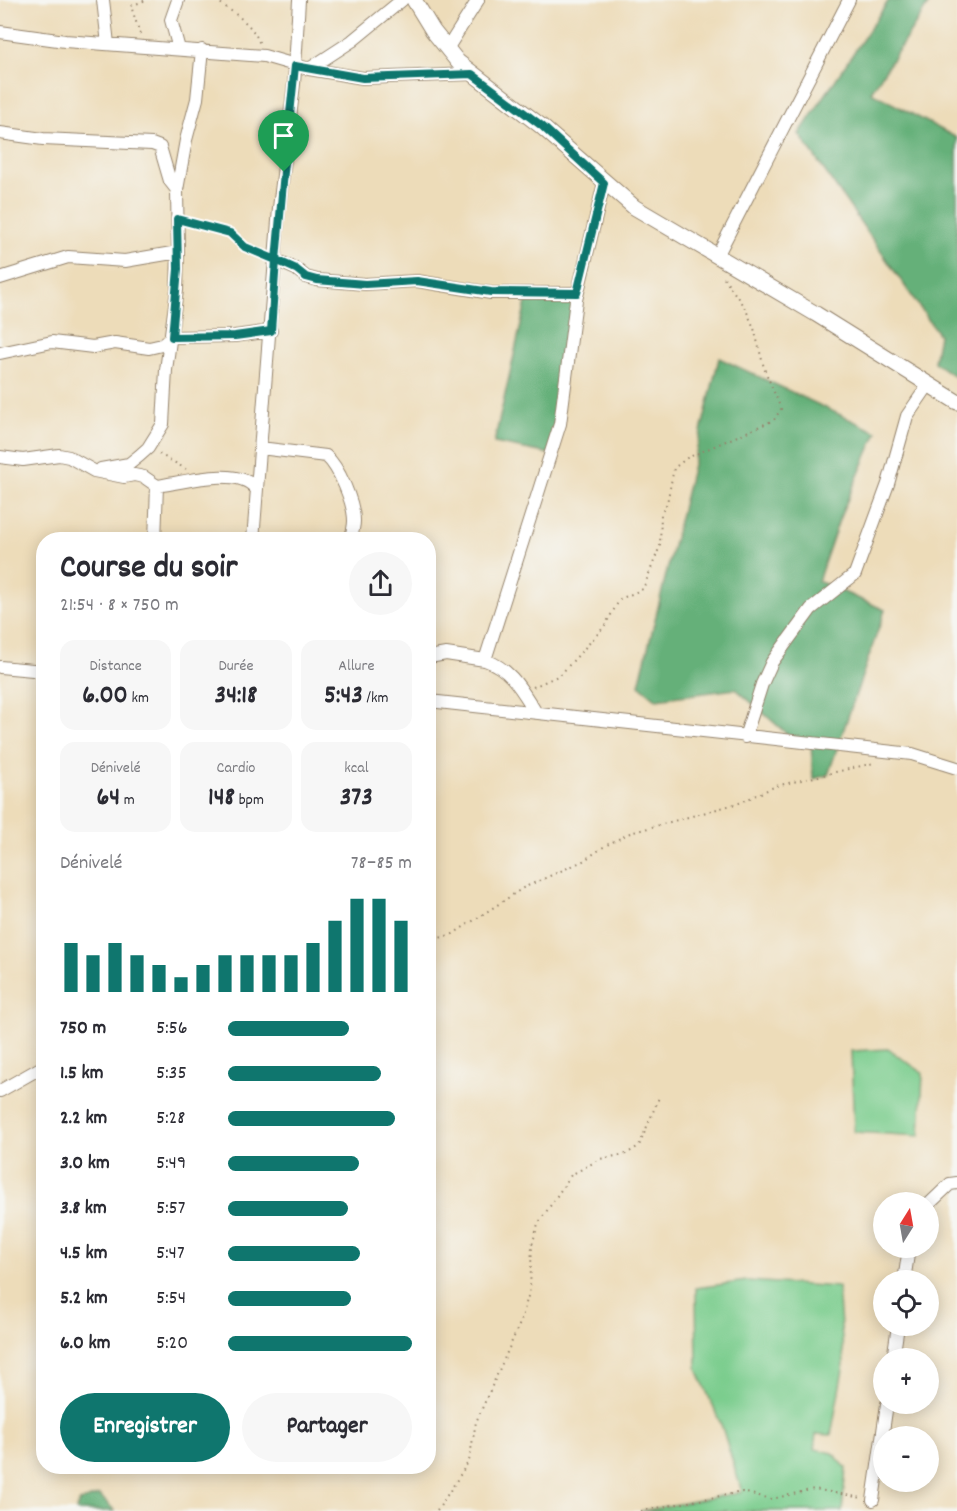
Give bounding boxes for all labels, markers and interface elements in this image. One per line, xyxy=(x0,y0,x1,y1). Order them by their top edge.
pin xyxy=(258,110,309,172)
icon: arrive xyxy=(267,119,300,152)
text: Course du soir xyxy=(60,546,238,593)
button: share xyxy=(349,552,412,615)
text: 21:54 · 8 × 750 m xyxy=(60,592,179,620)
text: Distance xyxy=(90,655,142,678)
text: Durée xyxy=(218,655,254,678)
text: Allure xyxy=(338,655,374,678)
text: 6.00 xyxy=(82,678,128,715)
text: 34:18 xyxy=(215,678,257,715)
text: 5:43 xyxy=(324,678,363,715)
text: km xyxy=(128,687,149,710)
text: /km xyxy=(363,687,389,710)
text: Dénivelé xyxy=(91,757,141,780)
text: Cardio xyxy=(217,757,255,780)
text: kcal xyxy=(344,757,368,780)
text: 64 xyxy=(97,780,120,817)
text: 148 xyxy=(208,780,235,817)
text: 373 xyxy=(340,780,373,817)
text: m xyxy=(120,789,135,812)
text: bpm xyxy=(235,789,264,812)
text: Dénivelé xyxy=(60,850,122,878)
text: 78–85 m xyxy=(351,850,412,878)
text: 750 m xyxy=(60,1015,106,1043)
text: 5:56 xyxy=(156,1015,188,1043)
text: 1.5 km xyxy=(60,1060,103,1088)
text: 5:35 xyxy=(156,1060,187,1088)
text: 2.2 km xyxy=(60,1105,107,1133)
text: 5:28 xyxy=(156,1105,185,1133)
text: 3.0 km xyxy=(60,1150,110,1178)
text: 5:49 xyxy=(156,1150,186,1178)
north arrow xyxy=(873,1192,939,1258)
map controls xyxy=(873,1192,939,1492)
text: 3.8 km xyxy=(60,1195,107,1223)
text: 5:57 xyxy=(156,1195,186,1223)
text: 4.5 km xyxy=(60,1240,107,1268)
text: 5:47 xyxy=(156,1240,185,1268)
button: locate xyxy=(873,1270,939,1336)
text: 5.2 km xyxy=(60,1285,108,1313)
text: 5:54 xyxy=(156,1285,186,1313)
text: 6.0 km xyxy=(60,1330,111,1358)
text: 5:20 xyxy=(156,1330,188,1358)
button: + xyxy=(873,1348,939,1414)
button: Enregistrer xyxy=(60,1393,230,1462)
button: Partager xyxy=(242,1393,412,1462)
button: − xyxy=(873,1426,939,1492)

